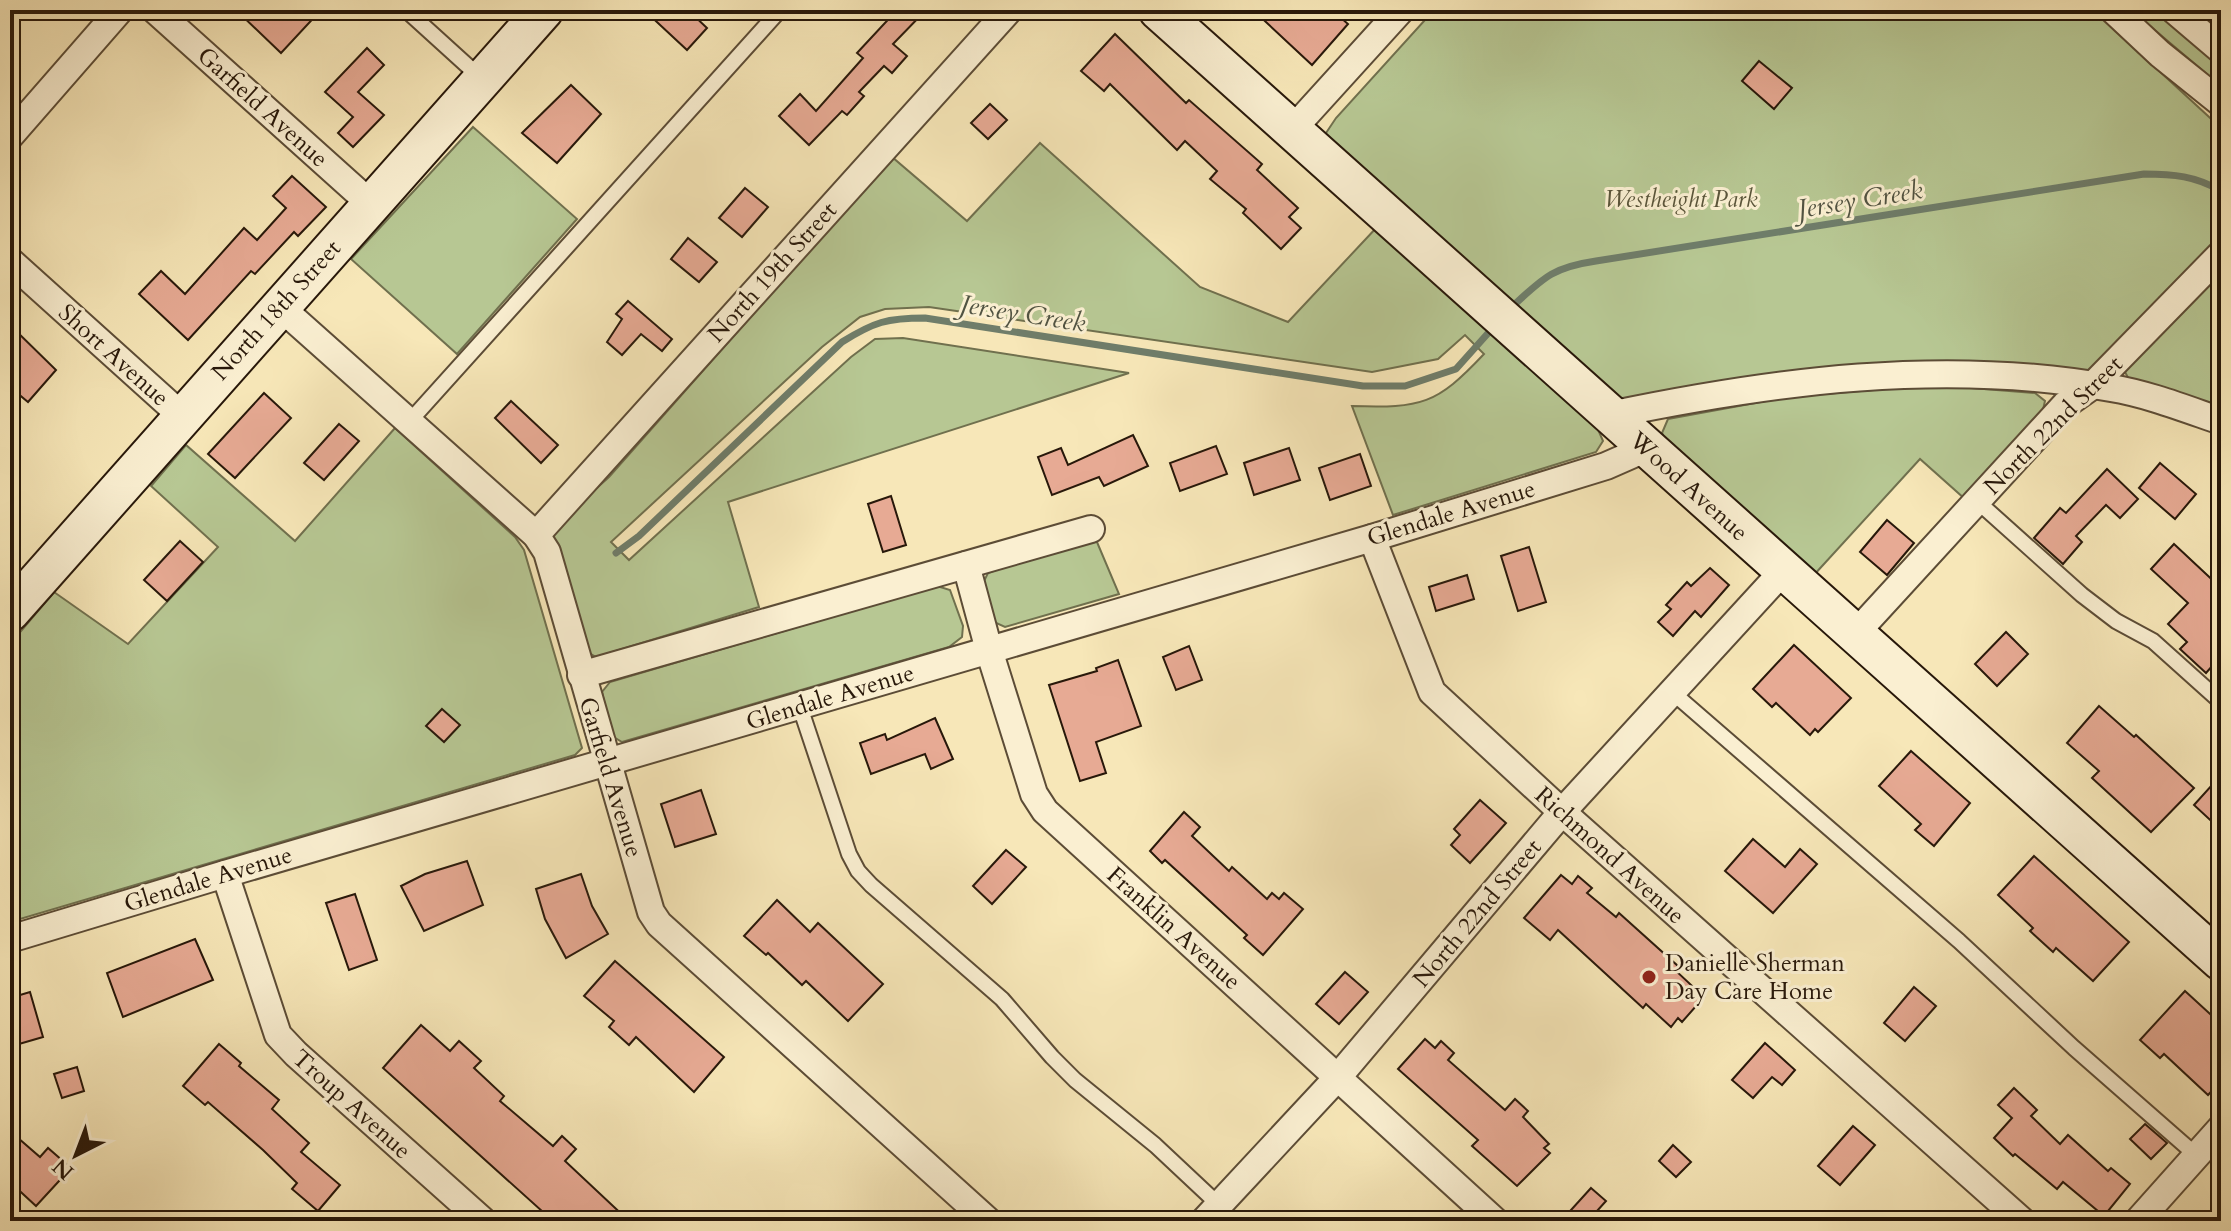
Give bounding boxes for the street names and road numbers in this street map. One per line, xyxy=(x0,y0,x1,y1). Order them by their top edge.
street label: Garfield Avenue xyxy=(190,40,335,175)
street label: North 19th Street xyxy=(700,195,845,350)
street label: North 18th Street xyxy=(204,233,349,388)
street label: Short Avenue xyxy=(51,297,176,414)
street label: North 22nd Street xyxy=(1976,348,2131,502)
street label: Wood Avenue xyxy=(1621,423,1755,549)
street label: Glendale Avenue xyxy=(1363,472,1539,555)
street label: Glendale Avenue xyxy=(742,656,918,739)
street label: Garfield Avenue xyxy=(571,693,651,861)
street label: Richmond Avenue xyxy=(1527,779,1692,932)
street label: North 22nd Street xyxy=(1405,832,1550,995)
street label: Glendale Avenue xyxy=(120,838,296,921)
street label: Franklin Avenue xyxy=(1099,859,1248,998)
street label: Troup Avenue xyxy=(285,1042,418,1167)

